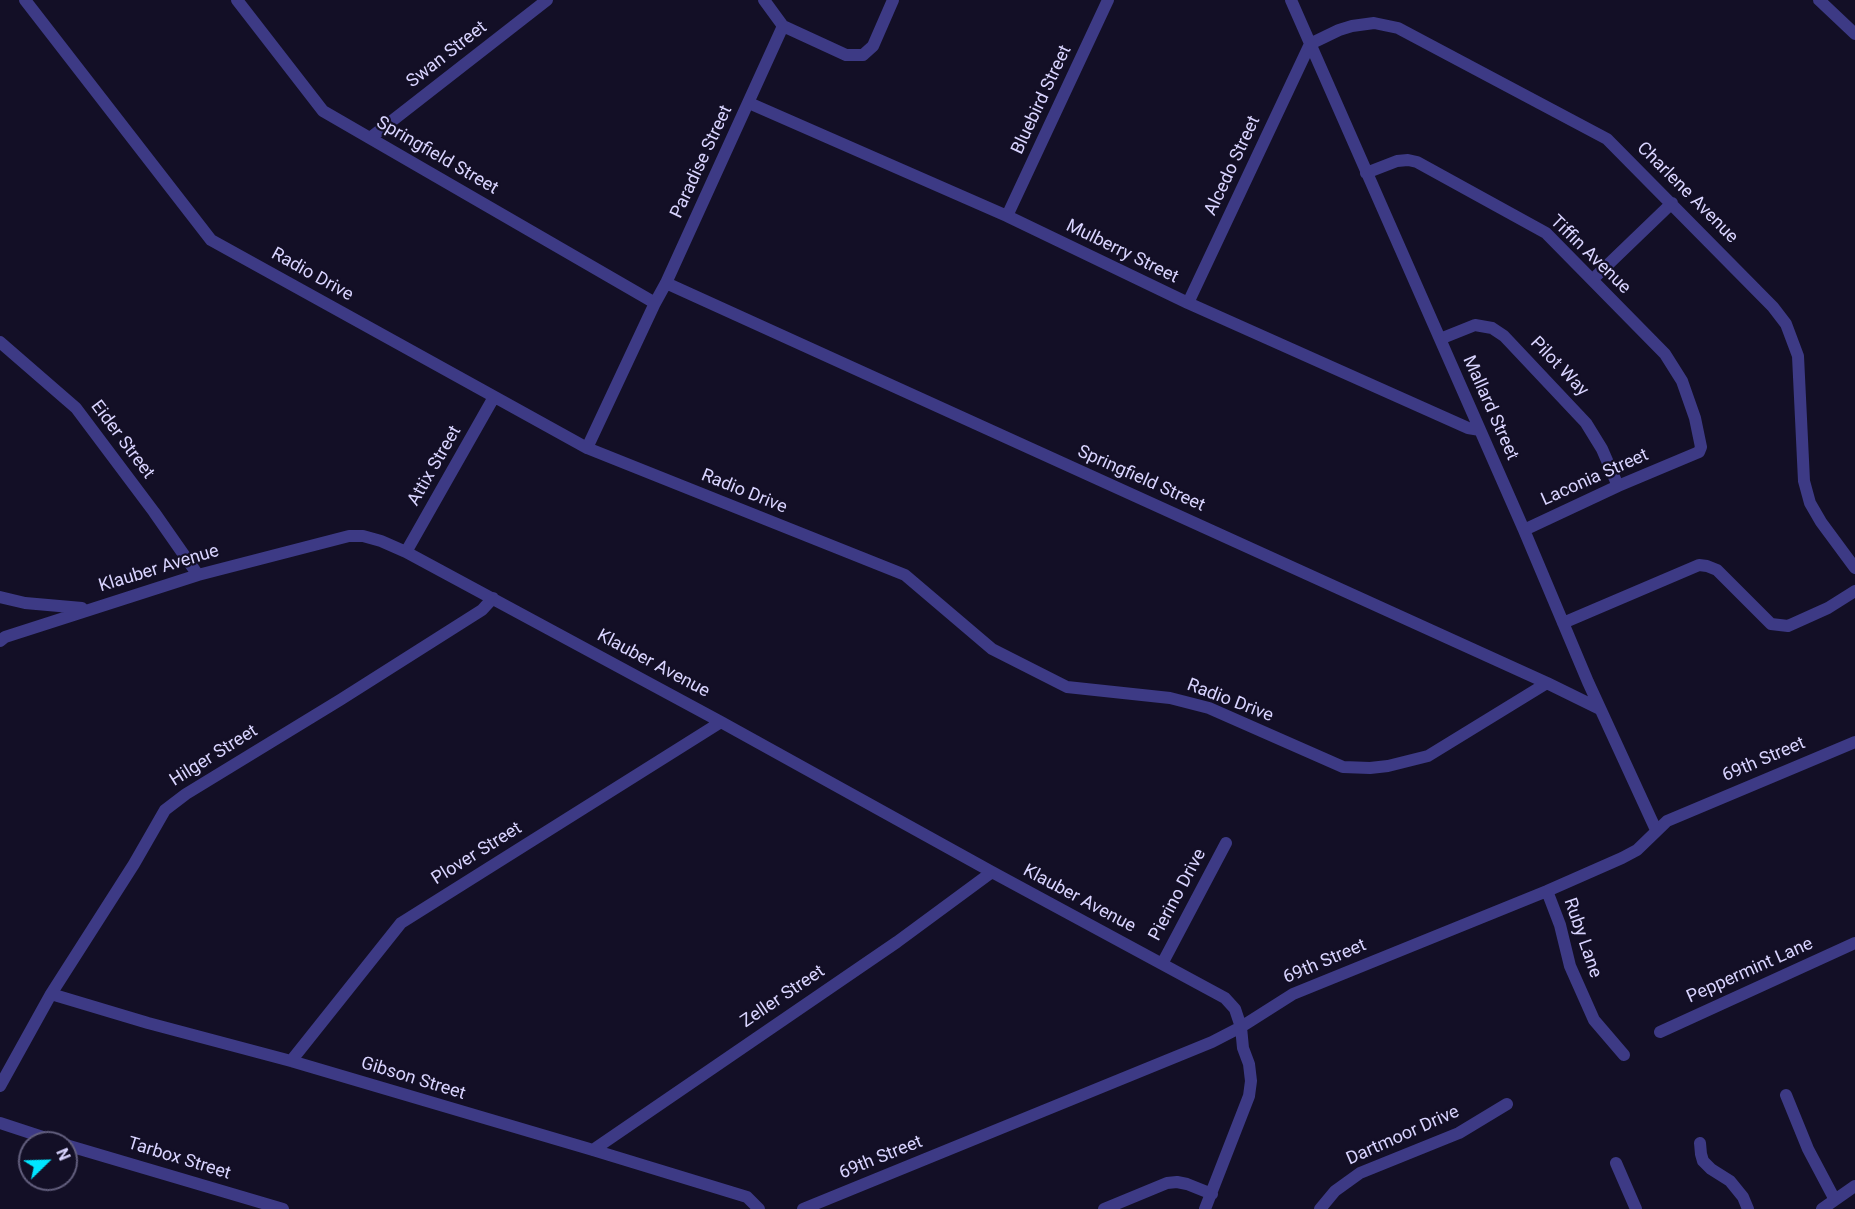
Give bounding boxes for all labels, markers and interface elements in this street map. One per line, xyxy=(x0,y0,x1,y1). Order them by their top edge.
street label: Swan Street xyxy=(403,17,491,93)
street label: Bluebird Street xyxy=(1007,42,1077,158)
street label: Paradise Street xyxy=(666,102,738,222)
street label: Springfield Street xyxy=(372,112,502,200)
street label: Alcedo Street xyxy=(1201,113,1265,219)
street label: Charlene Avenue xyxy=(1632,138,1742,248)
street label: Tiffin Avenue xyxy=(1545,211,1635,299)
street label: Mulberry Street xyxy=(1062,215,1182,289)
street label: Radio Drive xyxy=(267,244,357,306)
street label: Pilot Way xyxy=(1525,333,1593,401)
street label: Mallard Street xyxy=(1457,352,1523,464)
street label: Eider Street xyxy=(86,397,158,483)
street label: Attix Street xyxy=(403,422,467,510)
street label: Springfield Street xyxy=(1074,441,1208,517)
street label: Laconia Street xyxy=(1538,445,1652,511)
street label: Radio Drive xyxy=(698,465,790,519)
street label: Klauber Avenue xyxy=(96,540,222,598)
street label: Klauber Avenue xyxy=(593,625,713,703)
street label: Radio Drive xyxy=(1184,675,1276,727)
street label: Hilger Street xyxy=(166,721,262,791)
street label: 69th Street xyxy=(1719,733,1809,787)
street label: Plover Street xyxy=(428,818,526,890)
street label: Pierino Drive xyxy=(1145,845,1211,945)
street label: Klauber Avenue xyxy=(1019,860,1139,938)
street label: Ruby Lane xyxy=(1558,895,1606,981)
street label: Peppermint Lane xyxy=(1683,933,1817,1009)
street label: 69th Street xyxy=(1280,935,1370,989)
street label: Zeller Street xyxy=(737,961,829,1033)
street label: Gibson Street xyxy=(358,1053,468,1105)
street label: Dartmoor Drive xyxy=(1343,1101,1463,1171)
north arrow xyxy=(18,1131,78,1191)
street label: 69th Street xyxy=(836,1132,926,1184)
street label: Tarbox Street xyxy=(125,1133,233,1185)
text: N xyxy=(52,1146,74,1163)

